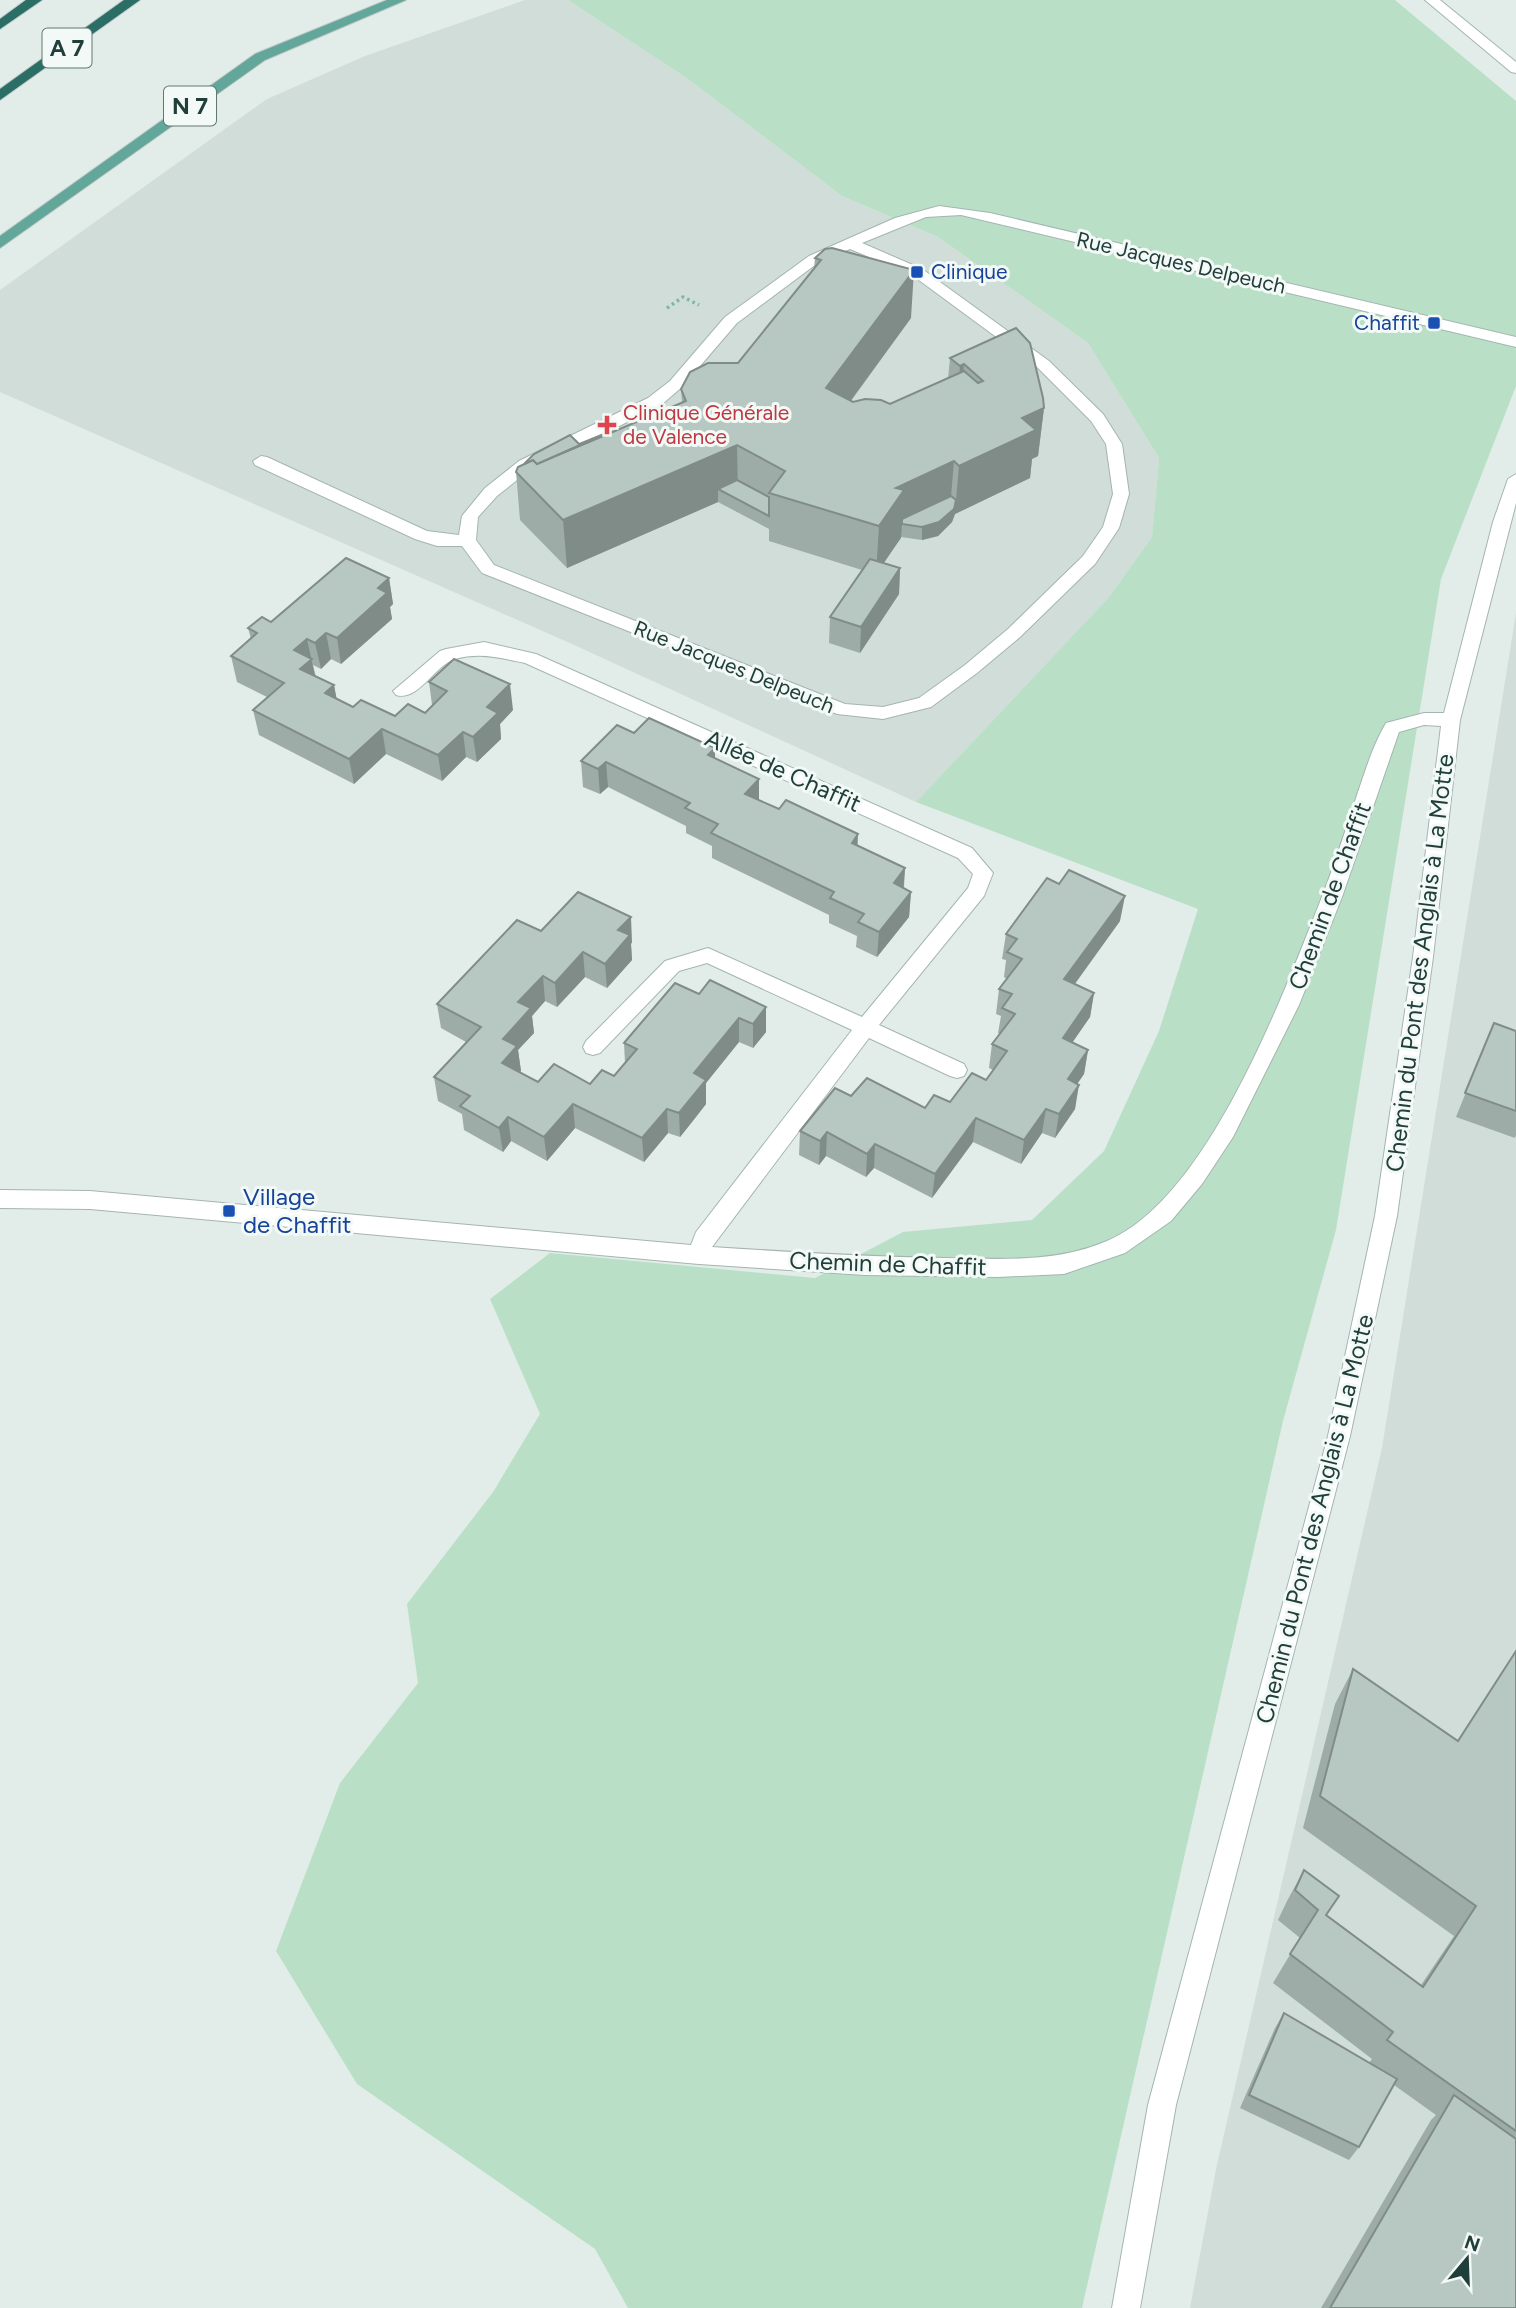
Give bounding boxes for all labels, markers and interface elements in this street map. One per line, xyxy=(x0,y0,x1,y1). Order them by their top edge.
road number: A 7 xyxy=(42,28,92,68)
road number: N 7 xyxy=(164,86,216,125)
street label: Rue Jacques Delpeuch xyxy=(1074,226,1288,299)
place label: Clinique xyxy=(931,259,1008,284)
marker: Clinique xyxy=(909,264,925,280)
place label: Chaffit xyxy=(1354,310,1420,335)
marker: Chaffit xyxy=(1426,315,1442,331)
place label: Clinique Générale de Valence xyxy=(623,400,789,449)
marker: Clinique Générale de Valence xyxy=(597,415,617,435)
street label: Rue Jacques Delpeuch xyxy=(630,615,838,718)
street label: Allée de Chaffit xyxy=(701,723,866,818)
street label: Chemin du Pont des Anglais à La Motte xyxy=(1379,752,1460,1174)
street label: Chemin de Chaffit xyxy=(1282,798,1377,994)
place label: Village de Chaffit xyxy=(243,1182,351,1239)
marker: Village de Chaffit xyxy=(221,1203,237,1219)
street label: Chemin de Chaffit xyxy=(789,1246,987,1281)
street label: Chemin du Pont des Anglais à La Motte xyxy=(1250,1311,1379,1727)
north arrow xyxy=(1432,2224,1502,2294)
text: N xyxy=(1462,2230,1483,2257)

